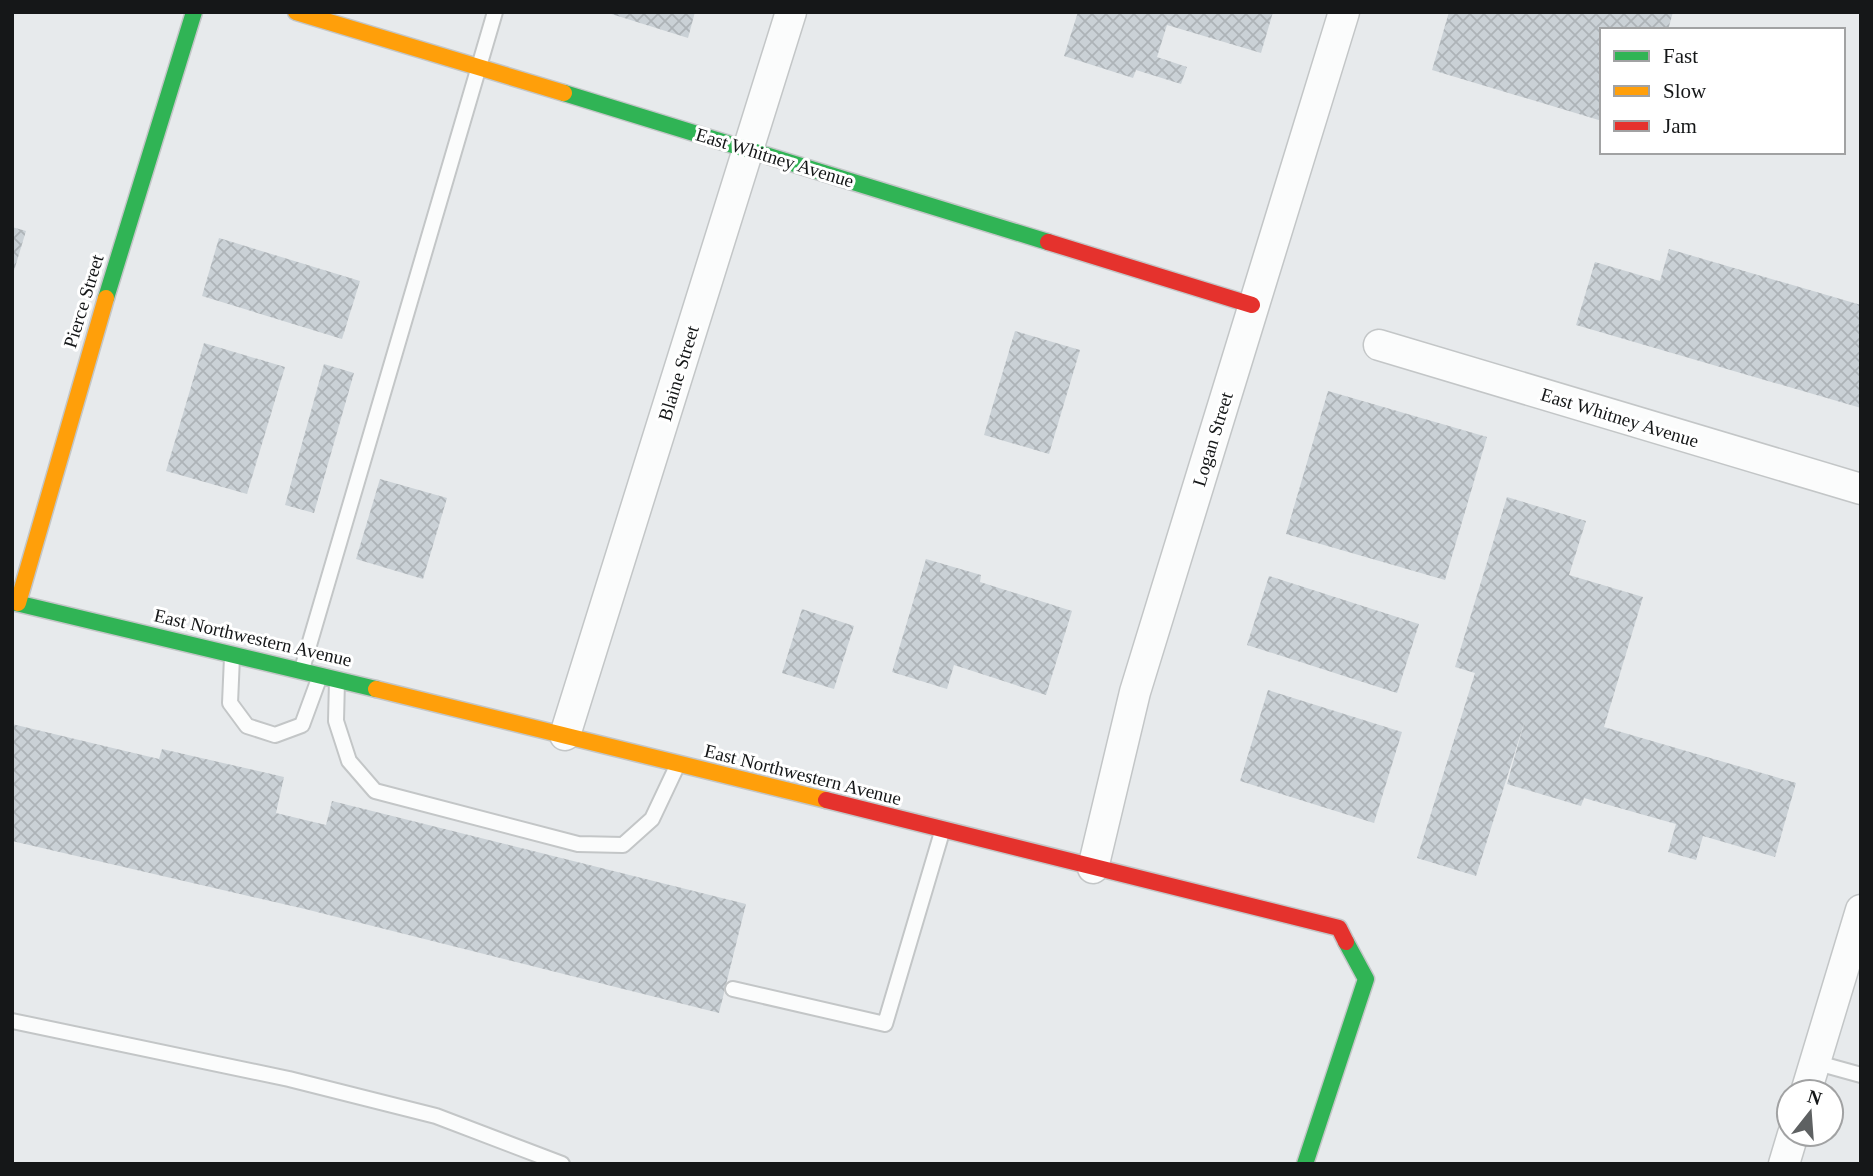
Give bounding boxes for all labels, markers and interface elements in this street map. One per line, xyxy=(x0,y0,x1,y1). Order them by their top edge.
legend xyxy=(1600,28,1845,154)
text: Fast xyxy=(1663,44,1698,68)
text: Slow xyxy=(1663,79,1707,103)
text: Jam xyxy=(1663,114,1697,138)
street label: East Whitney Avenue xyxy=(693,123,856,191)
street label: Pierce Street xyxy=(59,251,108,350)
street label: Blaine Street xyxy=(654,322,703,423)
street label: East Whitney Avenue xyxy=(1538,383,1701,451)
street label: Logan Street xyxy=(1188,389,1237,489)
street label: East Northwestern Avenue xyxy=(152,605,354,670)
street label: East Northwestern Avenue xyxy=(702,740,904,809)
north arrow xyxy=(1775,1078,1845,1148)
text: N xyxy=(1805,1085,1825,1109)

